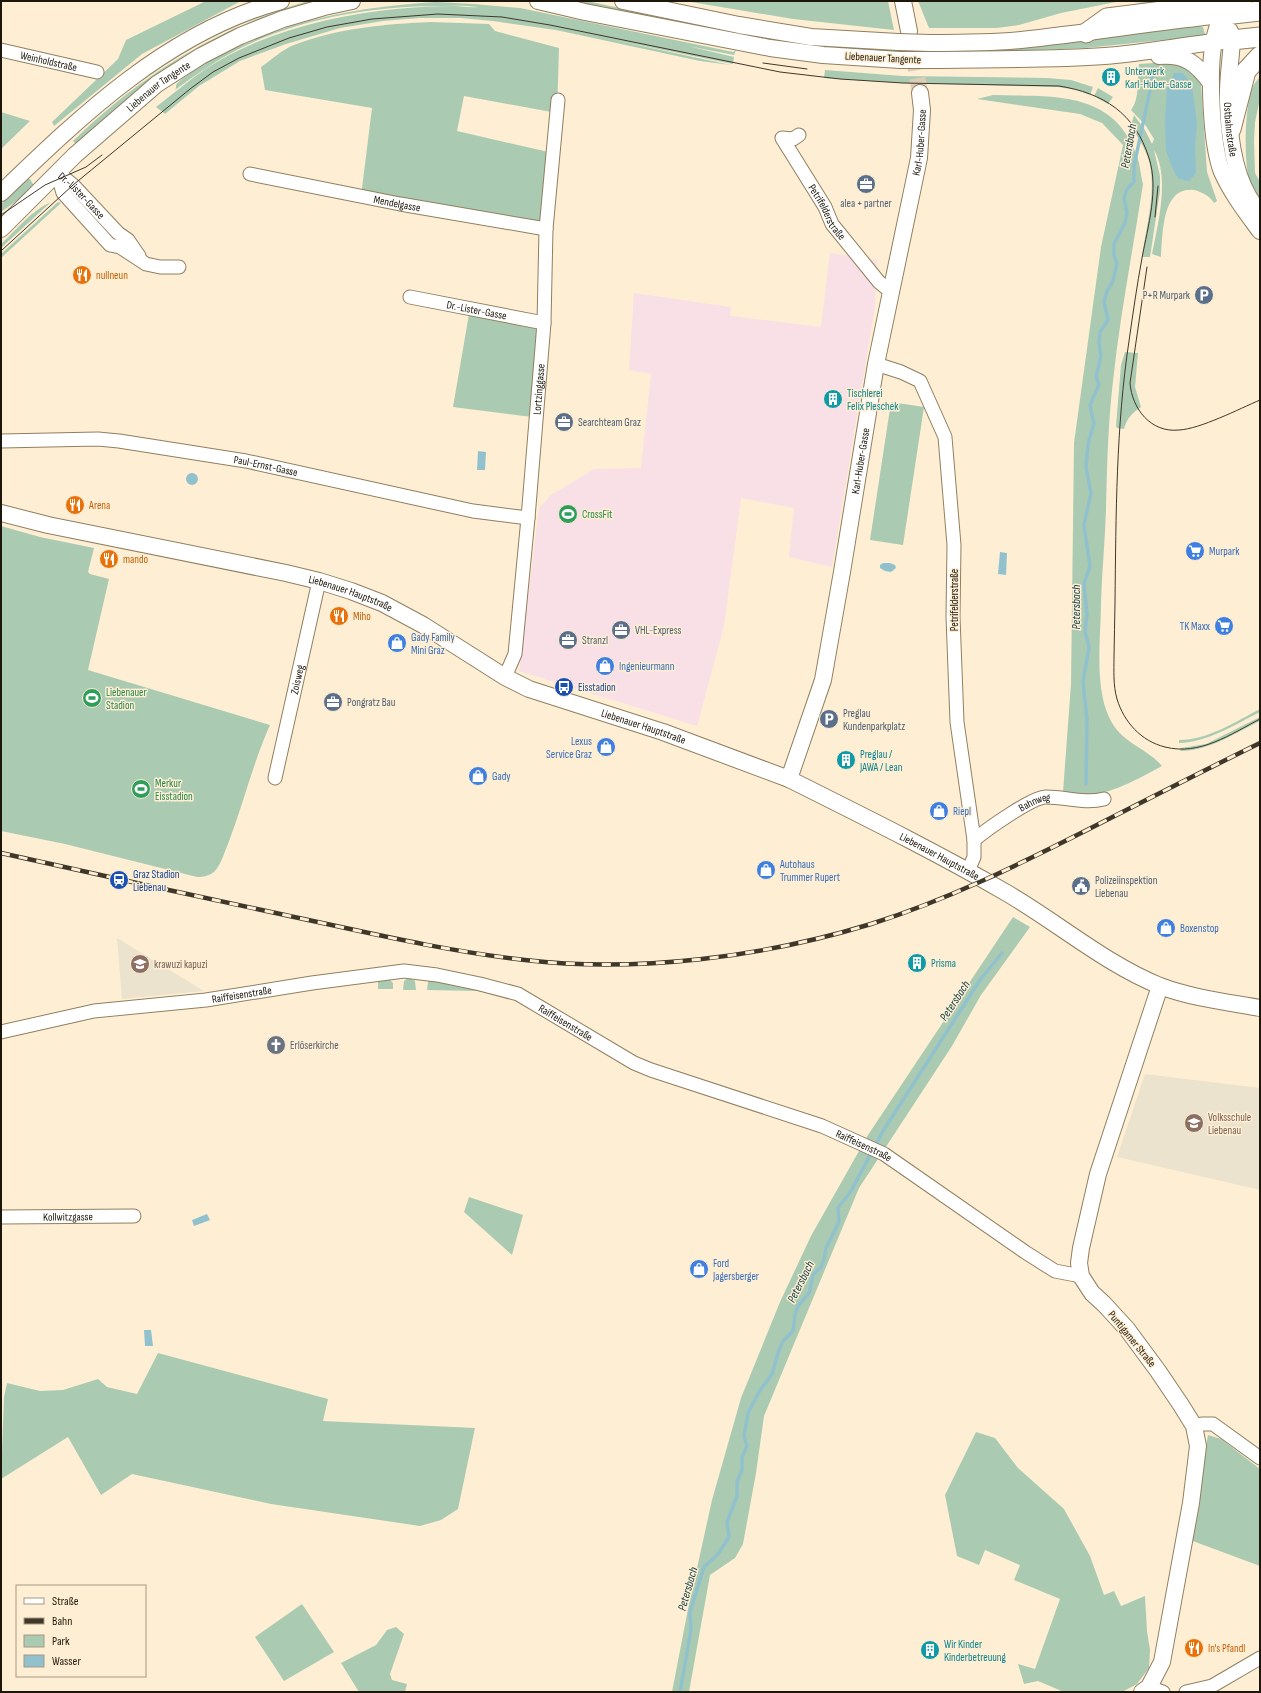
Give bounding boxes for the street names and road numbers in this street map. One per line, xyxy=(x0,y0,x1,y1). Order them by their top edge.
street label: Weinholdstraße xyxy=(19,48,78,74)
street label: Liebenauer Tangente xyxy=(845,50,921,66)
street label: Liebenauer Tangente xyxy=(124,58,193,114)
street label: Ostbahnstraße xyxy=(1222,102,1240,158)
street label: Karl-Huber-Gasse xyxy=(909,109,929,177)
street label: Dr.-Lister-Gasse xyxy=(56,169,108,221)
street label: Petrifelderstraße xyxy=(806,182,849,242)
street label: Mendelgasse xyxy=(373,192,422,214)
street label: Dr.-Lister-Gasse xyxy=(446,298,508,322)
street label: Lortzinggasse xyxy=(530,363,547,415)
street label: Karl-Huber-Gasse xyxy=(848,427,872,495)
street label: Paul-Ernst-Gasse xyxy=(233,453,299,479)
street label: Petrifelderstraße xyxy=(948,569,961,631)
street label: Liebenauer Hauptstraße xyxy=(307,572,395,614)
street label: Zoisweg xyxy=(287,663,307,695)
street label: Liebenauer Hauptstraße xyxy=(600,706,688,746)
street label: Bahnweg xyxy=(1016,790,1051,814)
street label: Liebenauer Hauptstraße xyxy=(898,830,982,883)
street label: Raiffeisenstraße xyxy=(211,983,273,1005)
street label: Raiffeisenstraße xyxy=(536,1001,595,1043)
street label: Raiffeisenstraße xyxy=(834,1127,895,1164)
street label: Kollwitzgasse xyxy=(43,1210,93,1223)
street label: Puntigamer Straße xyxy=(1105,1308,1159,1370)

